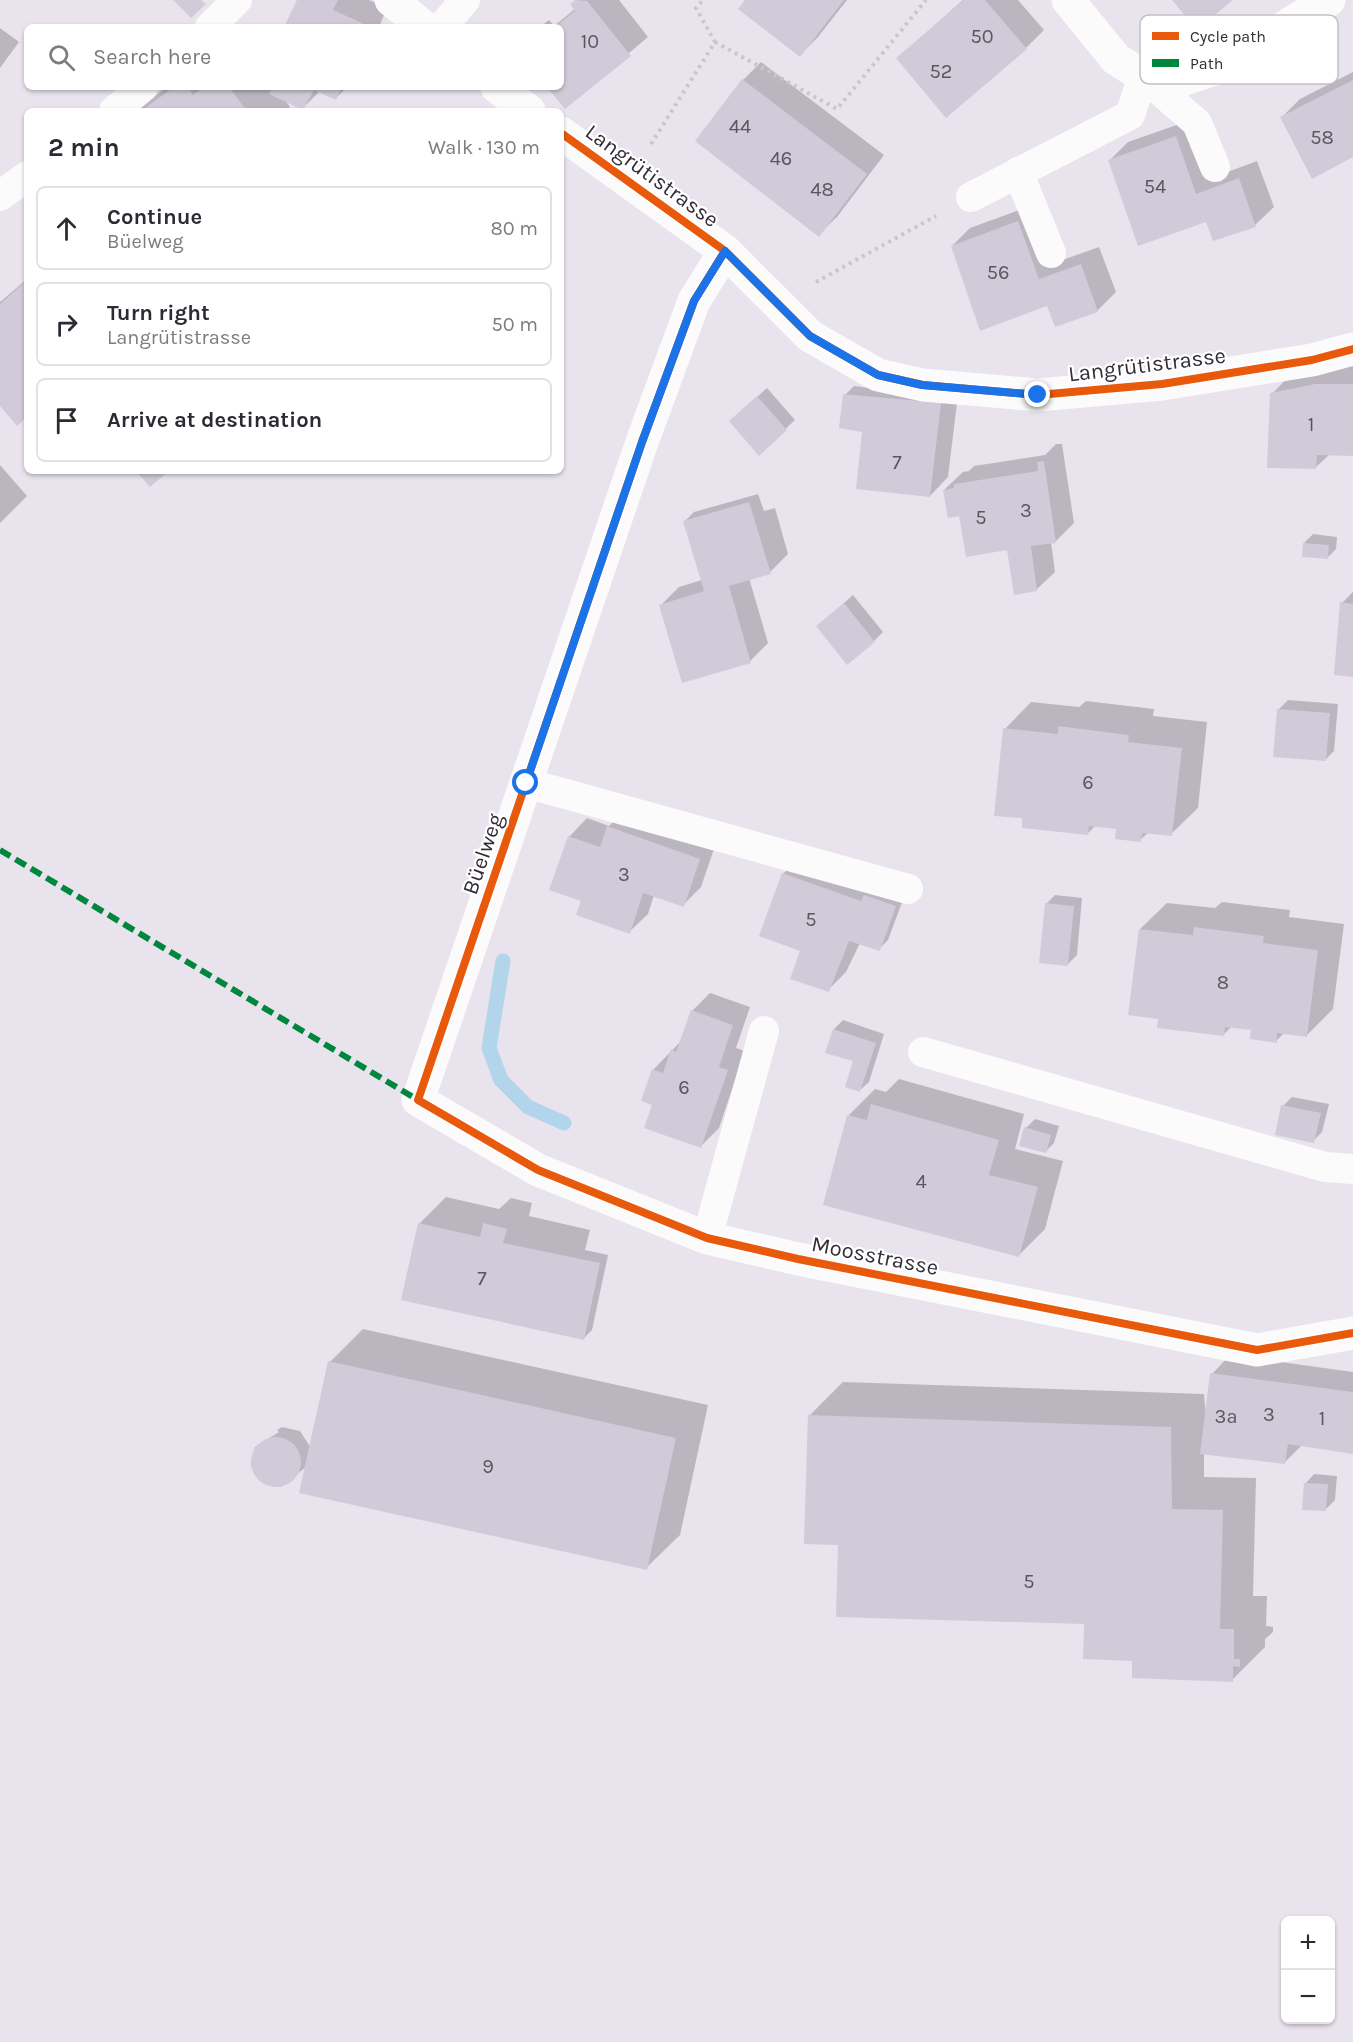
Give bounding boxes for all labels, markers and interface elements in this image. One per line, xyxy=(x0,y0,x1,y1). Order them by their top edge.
legend xyxy=(1140,15,1338,84)
search box xyxy=(24,24,564,90)
house number: 50 xyxy=(970,25,994,48)
text: Cycle path xyxy=(1190,27,1266,46)
house number: 10 xyxy=(581,30,599,53)
icon: search xyxy=(45,41,78,74)
text: Search here xyxy=(93,44,211,70)
text: Path xyxy=(1190,54,1223,73)
house number: 52 xyxy=(930,60,952,83)
house number: 44 xyxy=(729,115,751,138)
street label: Langrütistrasse xyxy=(580,119,724,233)
house number: 58 xyxy=(1310,126,1334,149)
text: 2 min xyxy=(48,132,120,163)
text: Walk · 130 m xyxy=(428,136,540,159)
house number: 46 xyxy=(770,147,792,170)
house number: 54 xyxy=(1144,175,1166,198)
house number: 48 xyxy=(810,178,834,201)
text: Continue xyxy=(107,204,202,230)
icon: ahead xyxy=(50,212,83,245)
text: 80 m xyxy=(490,217,538,240)
text: Büelweg xyxy=(107,230,183,253)
house number: 56 xyxy=(987,261,1009,284)
text: Turn right xyxy=(107,300,210,326)
icon: right xyxy=(50,308,83,341)
text: 50 m xyxy=(491,313,538,336)
text: Langrütistrasse xyxy=(107,326,251,349)
street label: Langrütistrasse xyxy=(1067,342,1227,388)
route end xyxy=(1024,381,1050,407)
icon: arrive xyxy=(50,404,83,437)
text: Arrive at destination xyxy=(107,407,322,433)
house number: 1 xyxy=(1308,413,1314,436)
house number: 7 xyxy=(892,451,902,474)
house number: 3 xyxy=(1020,499,1032,522)
house number: 5 xyxy=(975,506,987,529)
route start xyxy=(512,769,538,795)
house number: 6 xyxy=(1082,771,1094,794)
street label: Büelweg xyxy=(457,809,509,898)
house number: 3 xyxy=(618,863,630,886)
house number: 5 xyxy=(805,908,817,931)
house number: 8 xyxy=(1217,971,1229,994)
house number: 6 xyxy=(678,1076,690,1099)
house number: 4 xyxy=(915,1170,927,1193)
street label: Moosstrasse xyxy=(809,1231,941,1281)
house number: 7 xyxy=(477,1267,487,1290)
house number: 3 xyxy=(1263,1403,1275,1426)
house number: 3a xyxy=(1215,1405,1237,1428)
house number: 1 xyxy=(1319,1407,1325,1430)
house number: 9 xyxy=(482,1455,494,1478)
house number: 5 xyxy=(1023,1570,1035,1593)
map controls xyxy=(1281,1916,1335,2024)
button: + xyxy=(1281,1916,1335,1970)
button: − xyxy=(1281,1970,1335,2024)

